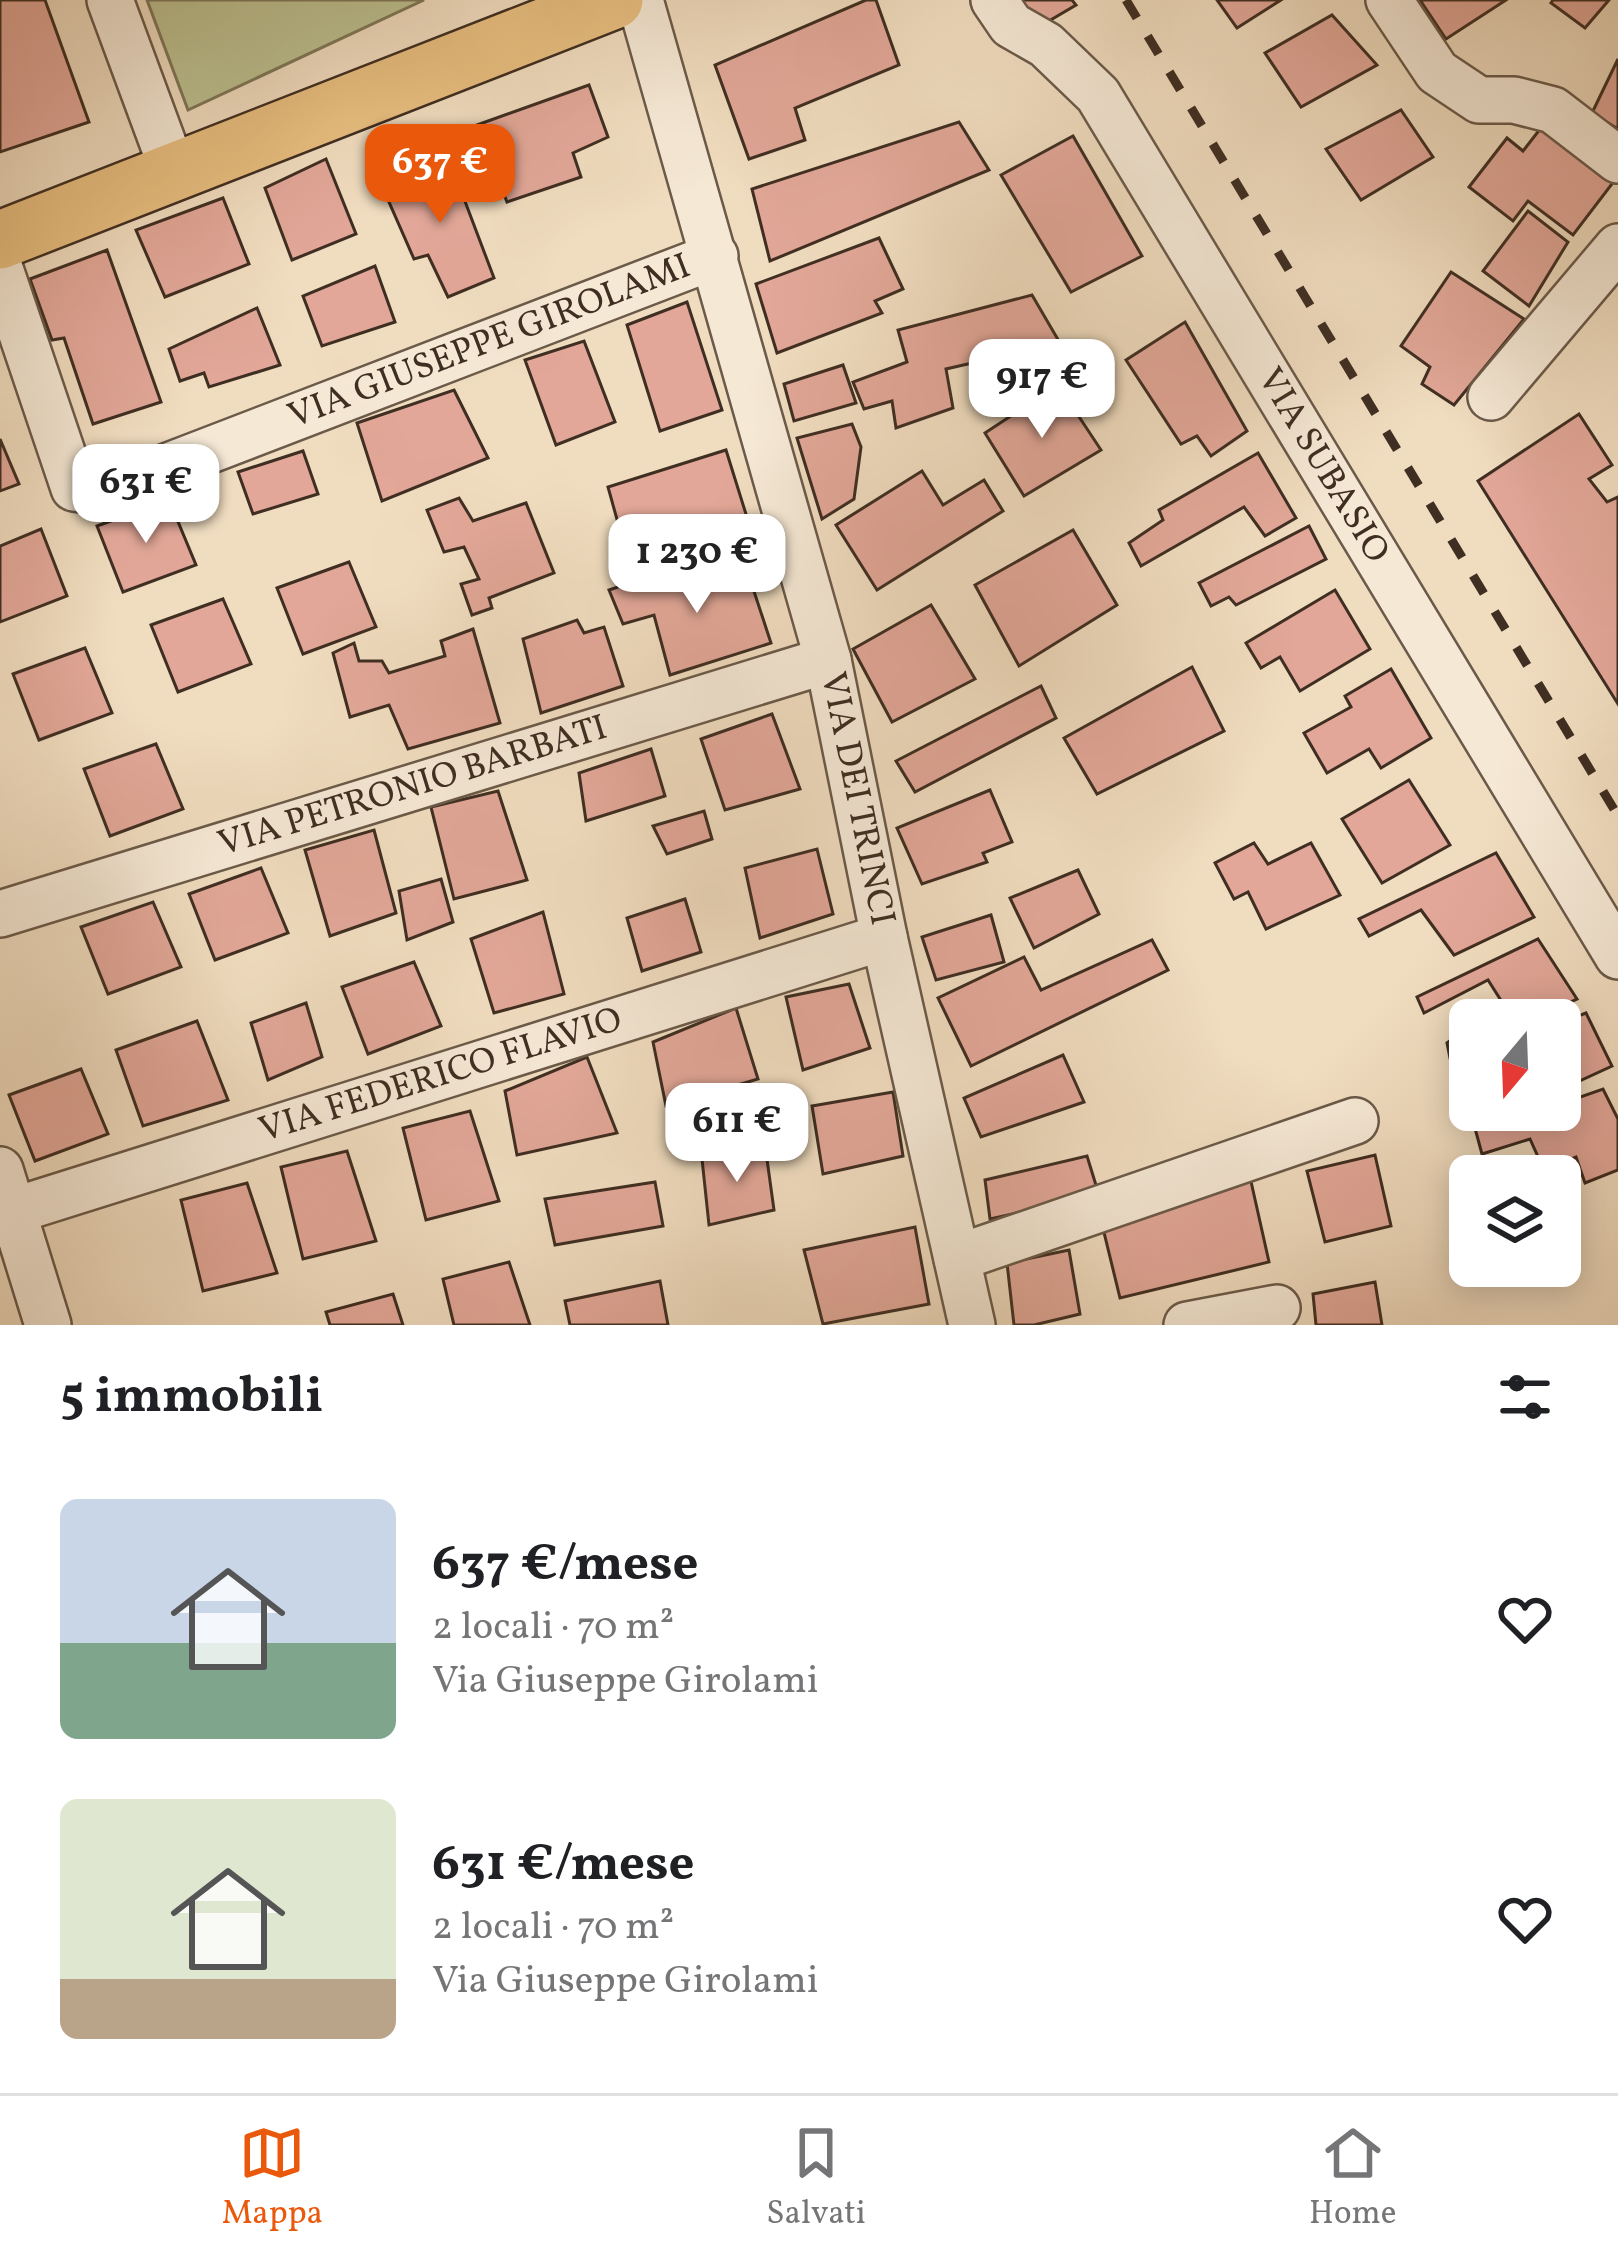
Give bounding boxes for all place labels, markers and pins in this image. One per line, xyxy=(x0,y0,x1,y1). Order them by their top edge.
pin: 637 € xyxy=(356,124,524,226)
pin: 917 € xyxy=(958,339,1126,441)
pin: 631 € xyxy=(62,444,230,546)
pin: 1 230 € xyxy=(586,514,808,616)
pin: 611 € xyxy=(653,1083,821,1185)

